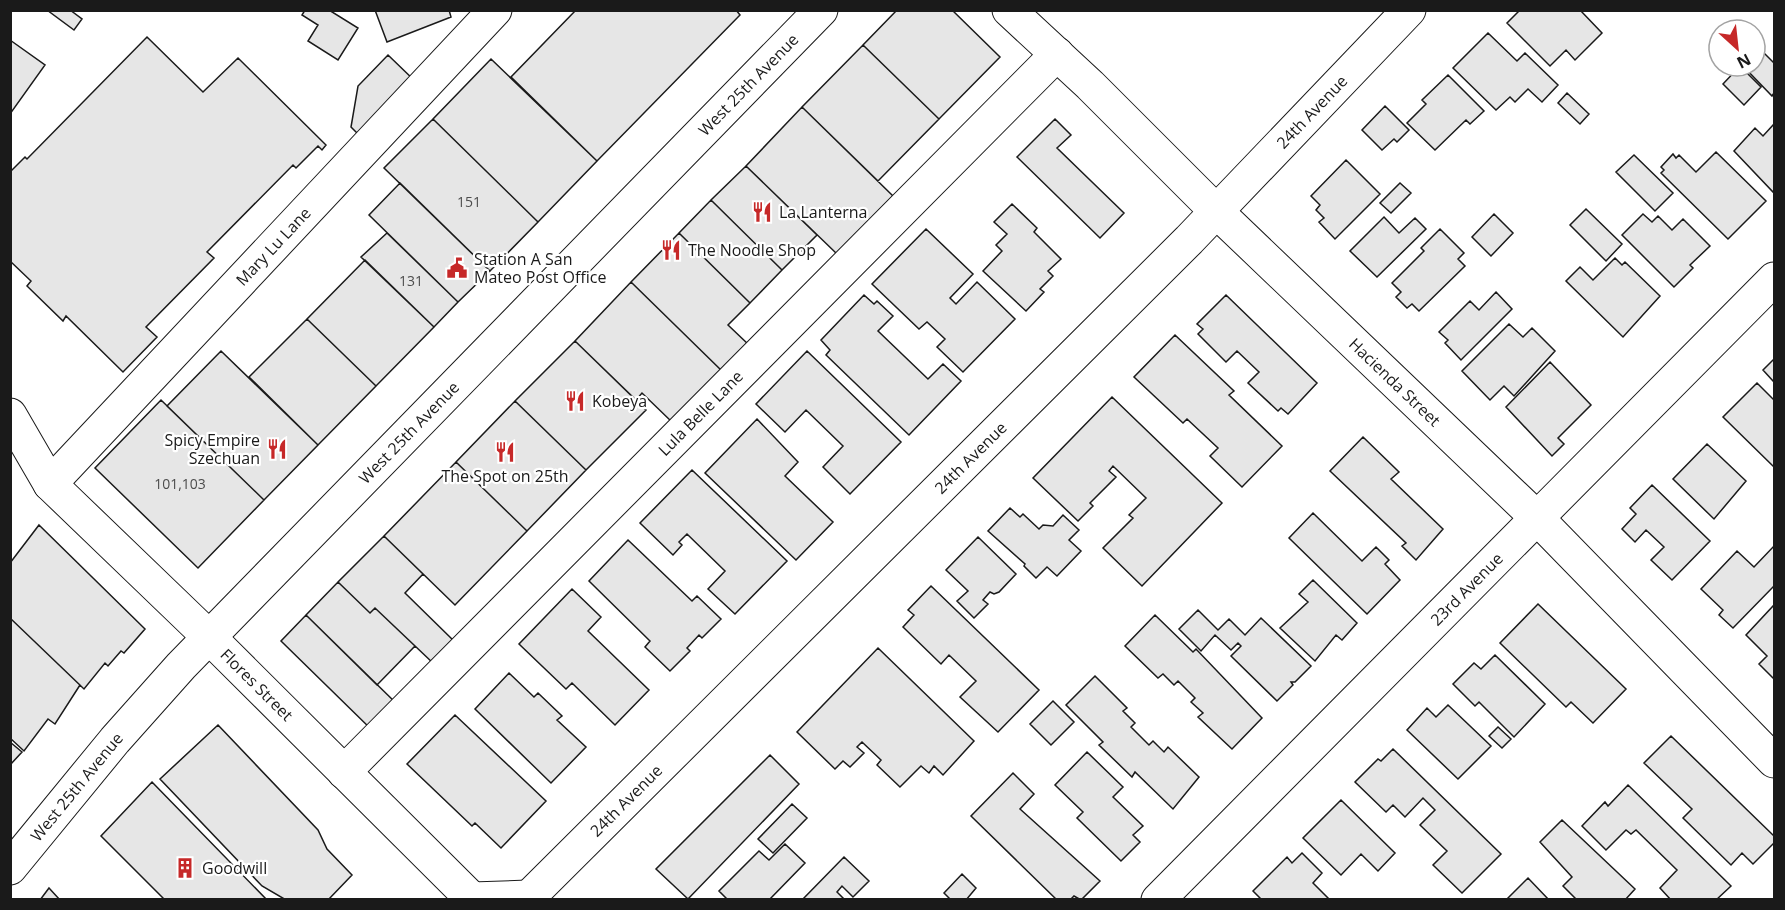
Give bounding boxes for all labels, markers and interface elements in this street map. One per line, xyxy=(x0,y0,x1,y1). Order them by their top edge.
north arrow xyxy=(1707,18,1767,78)
street label: West 25th Avenue xyxy=(693,29,803,141)
text: N xyxy=(1733,49,1755,74)
street label: 24th Avenue xyxy=(1271,70,1352,153)
house number: 151 xyxy=(457,192,481,211)
restaurant icon: La Lanterna xyxy=(750,200,774,224)
place label: La Lanterna xyxy=(779,201,867,223)
street label: Mary Lu Lane xyxy=(231,202,316,290)
restaurant icon: The Noodle Shop xyxy=(659,238,683,262)
place label: The Noodle Shop xyxy=(688,239,816,261)
place label: Station A San Mateo Post Office xyxy=(474,248,606,288)
public building icon: Station A San Mateo Post Office xyxy=(445,256,469,280)
house number: 131 xyxy=(399,271,423,290)
street label: Hacienda Street xyxy=(1344,333,1446,431)
street label: Lula Belle Lane xyxy=(653,366,748,460)
street label: West 25th Avenue xyxy=(354,376,464,488)
restaurant icon: Kobeya xyxy=(563,389,587,413)
place label: Kobeya xyxy=(592,390,647,412)
street label: 24th Avenue xyxy=(929,417,1011,499)
place label: Spicy Empire Szechuan xyxy=(165,429,260,469)
restaurant icon: Spicy Empire Szechuan xyxy=(265,437,289,461)
restaurant icon: The Spot on 25th xyxy=(493,440,517,464)
place label: The Spot on 25th xyxy=(441,465,569,487)
house number: 101,103 xyxy=(154,474,206,493)
street label: 23rd Avenue xyxy=(1425,548,1508,630)
street label: Flores Street xyxy=(216,644,298,726)
street label: West 25th Avenue xyxy=(25,728,128,846)
street label: 24th Avenue xyxy=(585,760,667,841)
building icon: Goodwill xyxy=(173,856,197,880)
place label: Goodwill xyxy=(202,857,267,879)

